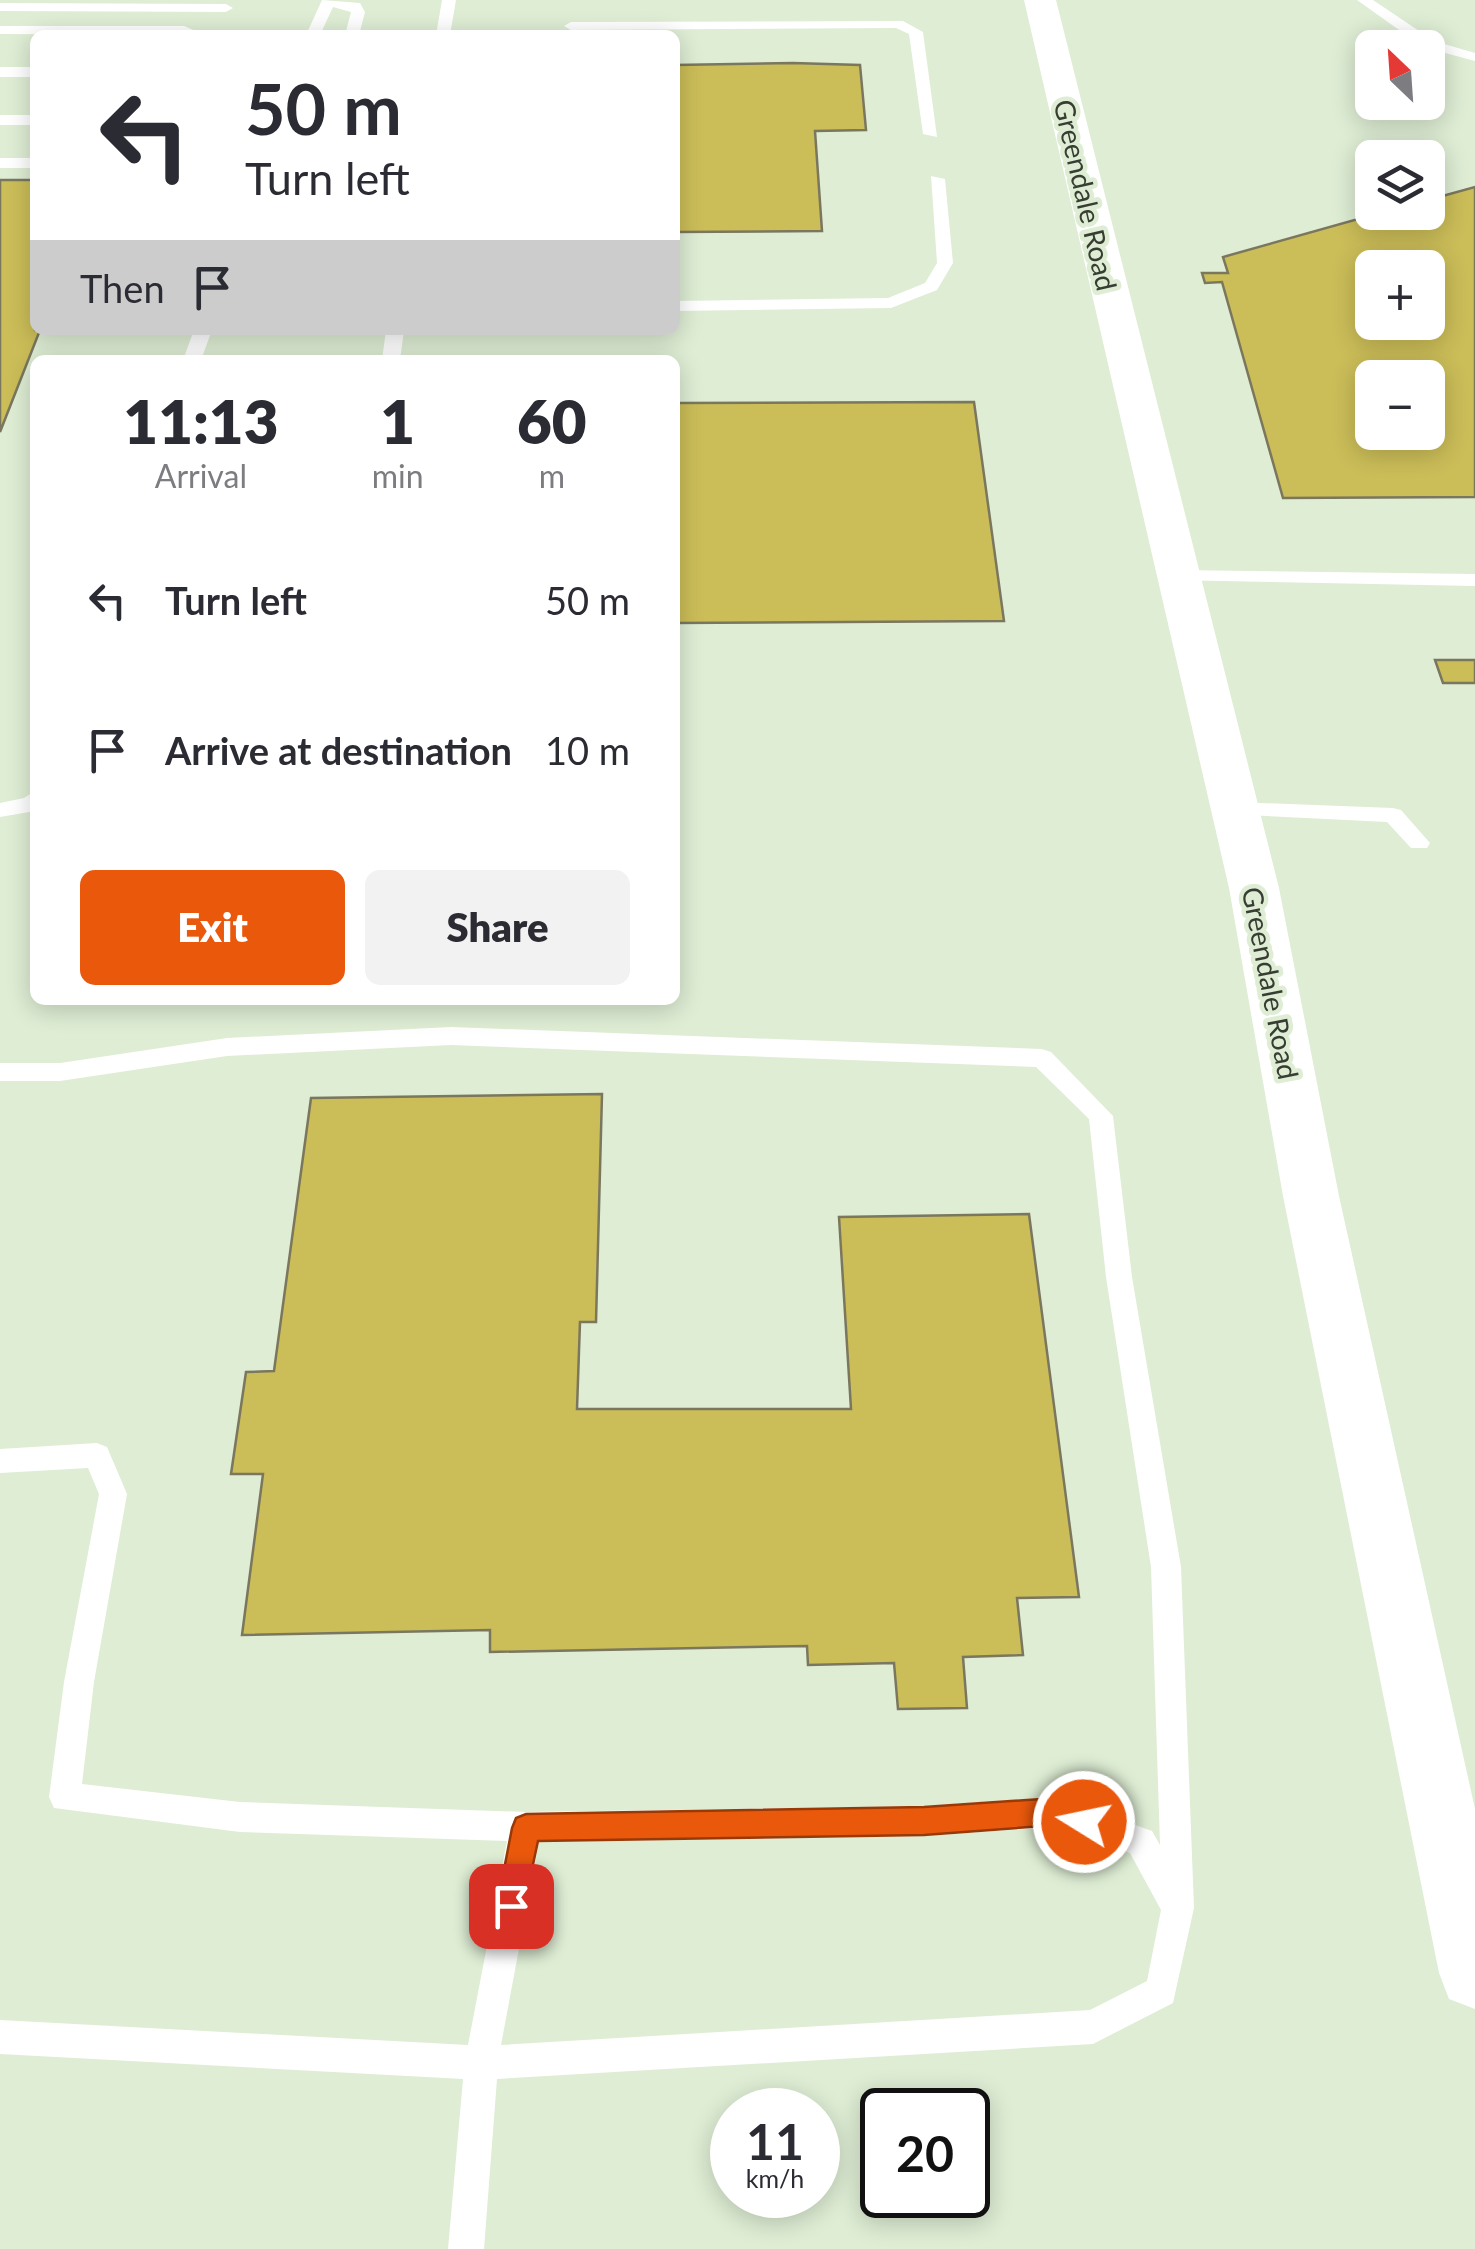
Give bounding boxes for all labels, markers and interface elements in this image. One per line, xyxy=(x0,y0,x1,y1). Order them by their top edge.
north arrow xyxy=(1355,30,1445,120)
map controls xyxy=(1355,30,1445,450)
text: 50 m xyxy=(245,66,402,150)
icon: left xyxy=(80,70,210,200)
street label: Greendale Road xyxy=(1047,96,1125,294)
button: layers xyxy=(1355,140,1445,230)
text: Turn left xyxy=(245,151,410,205)
button: + xyxy=(1355,250,1445,340)
icon: arrive xyxy=(185,260,240,315)
text: Then xyxy=(80,265,165,311)
button: − xyxy=(1355,360,1445,450)
text: 11:13 xyxy=(123,385,278,457)
text: 1 xyxy=(380,385,415,457)
text: 60 xyxy=(517,385,587,457)
text: Arrival xyxy=(155,456,247,495)
text: min xyxy=(372,456,424,495)
text: m xyxy=(539,456,565,495)
icon: left xyxy=(80,573,135,628)
text: Turn left xyxy=(165,577,307,623)
text: 50 m xyxy=(545,577,630,623)
icon: arrive xyxy=(80,723,135,778)
text: Arrive at destination xyxy=(165,727,512,773)
text: 10 m xyxy=(545,727,630,773)
button: Exit xyxy=(80,870,345,985)
button: Share xyxy=(365,870,630,985)
street label: Greendale Road xyxy=(1236,884,1306,1082)
position arrow xyxy=(1032,1770,1136,1874)
pin xyxy=(469,1864,554,1949)
icon: arrive xyxy=(484,1879,539,1934)
speed limit sign: 20 xyxy=(860,2088,990,2218)
text: 11 xyxy=(746,2111,804,2171)
text: km/h xyxy=(746,2163,804,2193)

